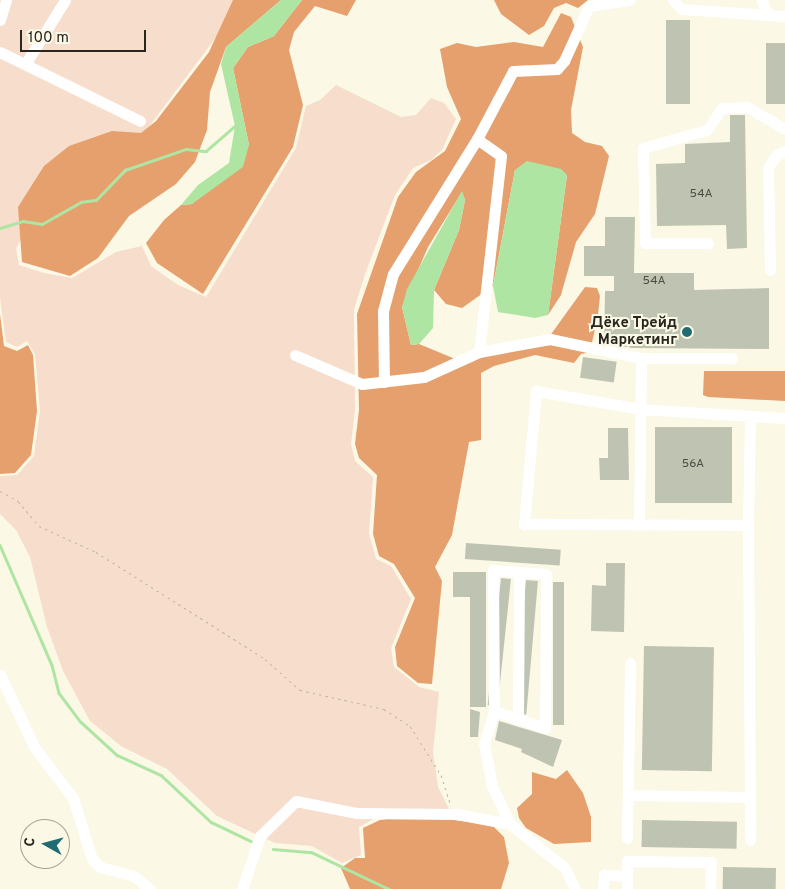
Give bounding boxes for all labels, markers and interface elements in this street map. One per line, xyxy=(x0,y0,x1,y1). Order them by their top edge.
scale bar xyxy=(22,20,149,52)
text: 100 m xyxy=(28,29,69,48)
house number: 54А xyxy=(689,188,713,202)
house number: 54А xyxy=(642,275,666,289)
place label: Дёке Трейд Маркетинг xyxy=(591,314,677,349)
marker: Дёке Трейд Маркетинг xyxy=(681,326,693,338)
house number: 56А xyxy=(682,458,704,472)
north arrow xyxy=(20,819,70,869)
text: С xyxy=(22,837,40,848)

